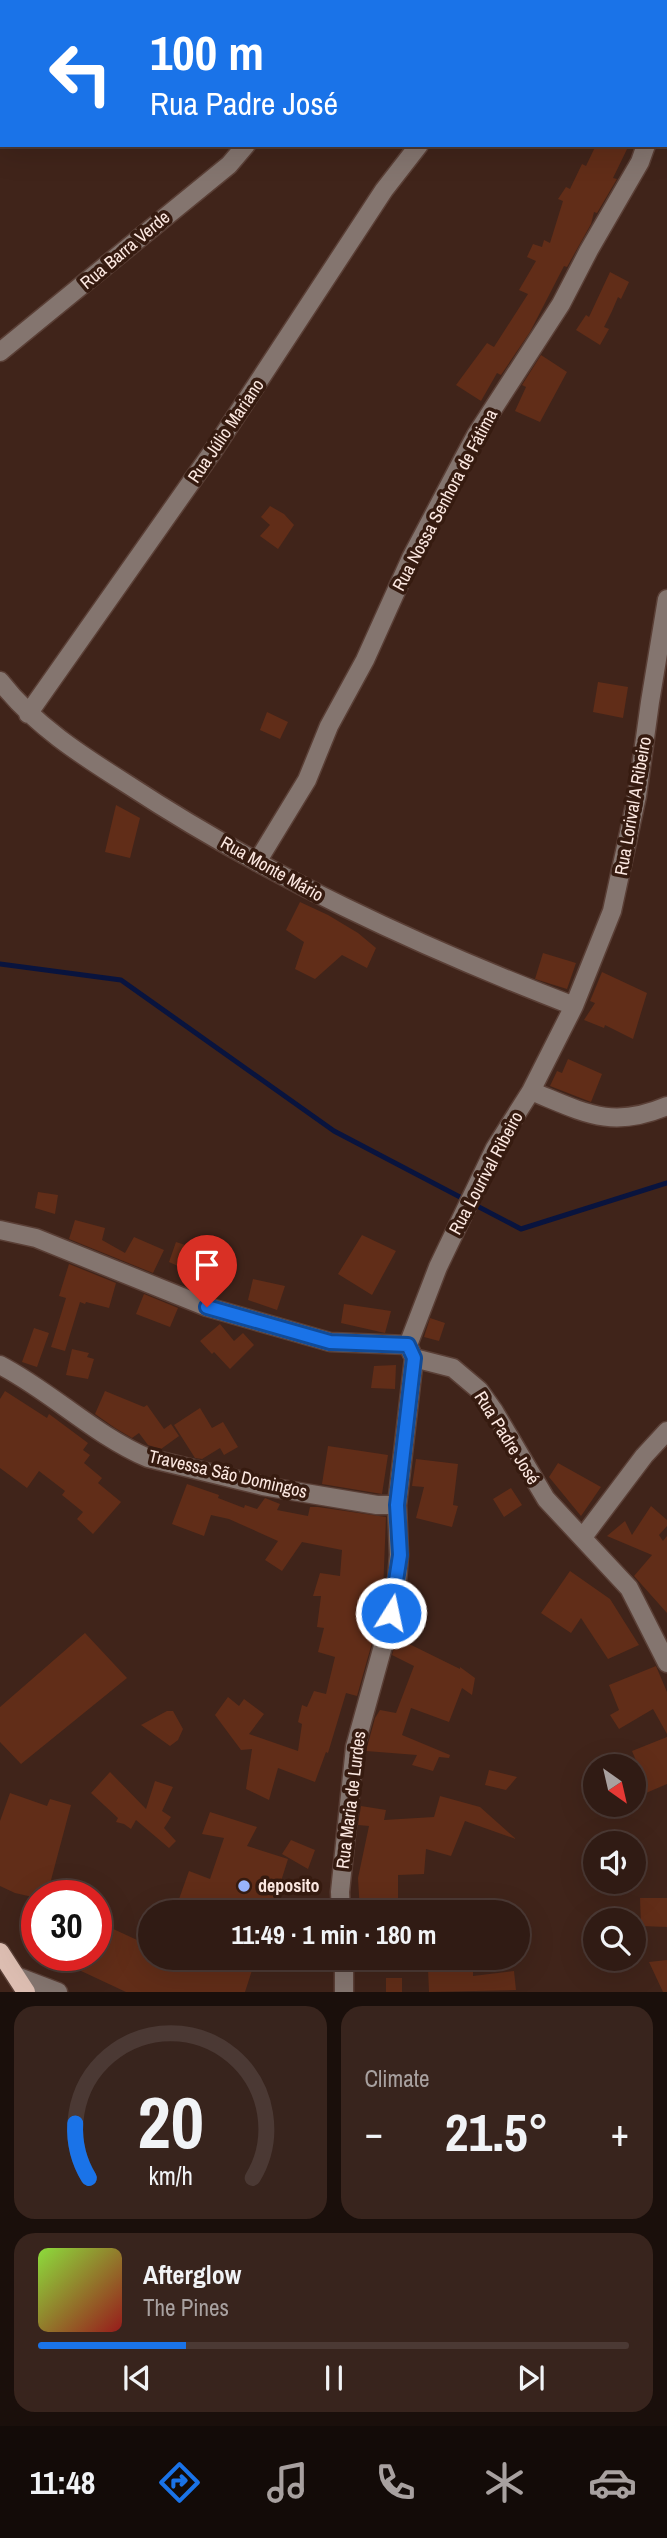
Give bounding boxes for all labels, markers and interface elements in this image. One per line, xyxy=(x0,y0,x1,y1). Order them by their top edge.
text: 100 m xyxy=(150,19,264,85)
icon: left xyxy=(35,28,126,119)
text: Rua Padre José xyxy=(150,82,338,125)
street label: Rua Barra Verde xyxy=(75,205,175,295)
street label: Rua Júlio Mariano xyxy=(182,374,270,488)
street label: Rua Nossa Senhora de Fátima xyxy=(386,404,503,595)
street label: Rua Lorival A Ribeiro xyxy=(608,735,657,877)
street label: Rua Monte Mário xyxy=(216,830,328,907)
street label: Rua Lourival Ribeiro xyxy=(443,1107,529,1239)
pin xyxy=(177,1235,237,1307)
icon: arrive xyxy=(188,1246,226,1284)
street label: Rua Padre José xyxy=(469,1386,546,1489)
street label: Travessa São Domingos xyxy=(146,1443,310,1504)
position arrow xyxy=(354,1576,428,1650)
street label: Rua Maria de Lurdes xyxy=(330,1730,371,1870)
north arrow xyxy=(583,1754,646,1816)
map controls xyxy=(583,1754,646,1971)
button: sound xyxy=(583,1831,646,1894)
place label: deposito xyxy=(258,1873,320,1898)
marker: deposito xyxy=(236,1878,252,1894)
speed limit sign: 30 xyxy=(21,1880,112,1971)
button: search xyxy=(583,1908,646,1971)
text: 11:49 · 1 min · 180 m xyxy=(231,1917,437,1952)
text: Climate xyxy=(365,2063,429,2094)
text: 20 xyxy=(137,2074,203,2172)
text: 21.5° xyxy=(445,2097,549,2167)
text: − xyxy=(365,2107,383,2158)
text: + xyxy=(611,2107,629,2158)
text: km/h xyxy=(148,2159,192,2193)
text: Afterglow xyxy=(143,2257,241,2292)
text: The Pines xyxy=(143,2292,229,2323)
icon: previous xyxy=(118,2359,156,2397)
icon: pause xyxy=(315,2359,353,2397)
icon: next xyxy=(512,2359,550,2397)
icon: directions xyxy=(155,2458,204,2507)
icon: music xyxy=(263,2458,312,2507)
icon: phone xyxy=(371,2458,420,2507)
icon: climate xyxy=(480,2458,529,2507)
icon: car xyxy=(588,2458,637,2507)
text: 11:48 xyxy=(30,2461,95,2504)

